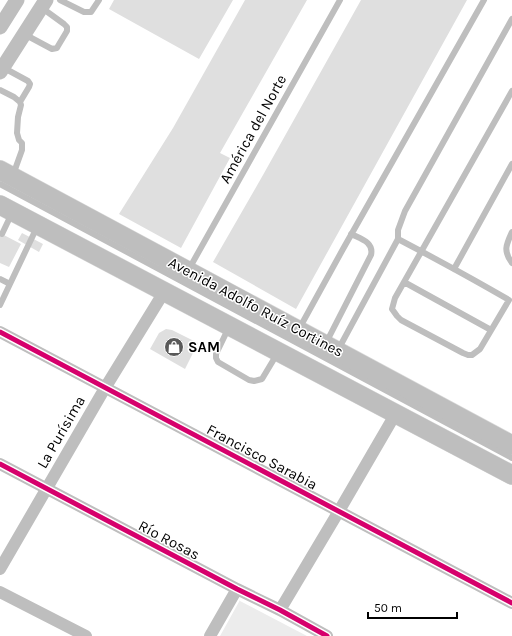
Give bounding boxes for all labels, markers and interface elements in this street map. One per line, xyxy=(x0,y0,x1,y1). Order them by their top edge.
street label: América del Norte xyxy=(216,72,290,186)
street label: Avenida Adolfo Ruíz Cortines xyxy=(165,253,347,361)
shop icon: SAM xyxy=(163,336,185,358)
place label: SAM xyxy=(188,338,220,356)
street label: La Purísima xyxy=(33,393,89,471)
street label: Francisco Sarabia xyxy=(204,420,320,494)
street label: Río Rosas xyxy=(135,516,203,564)
scale bar xyxy=(368,594,457,620)
text: 50 m xyxy=(374,601,402,615)

